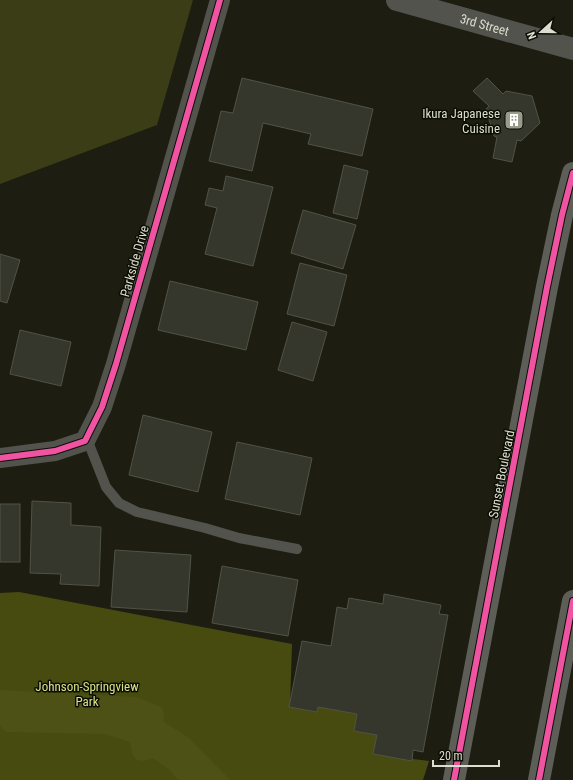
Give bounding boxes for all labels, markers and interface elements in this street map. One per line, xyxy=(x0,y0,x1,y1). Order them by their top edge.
street label: 3rd Street xyxy=(458,11,511,39)
north arrow xyxy=(521,12,561,52)
text: N xyxy=(525,30,539,41)
place label: Ikura Japanese Cuisine xyxy=(422,106,500,136)
building icon: Ikura Japanese Cuisine xyxy=(503,109,525,131)
street label: Parkside Drive xyxy=(117,224,152,299)
street label: Sunset Boulevard xyxy=(486,429,517,519)
park label: Johnson-Springview Park xyxy=(35,679,139,709)
scale bar xyxy=(433,742,499,768)
text: 20 m xyxy=(439,749,463,763)

